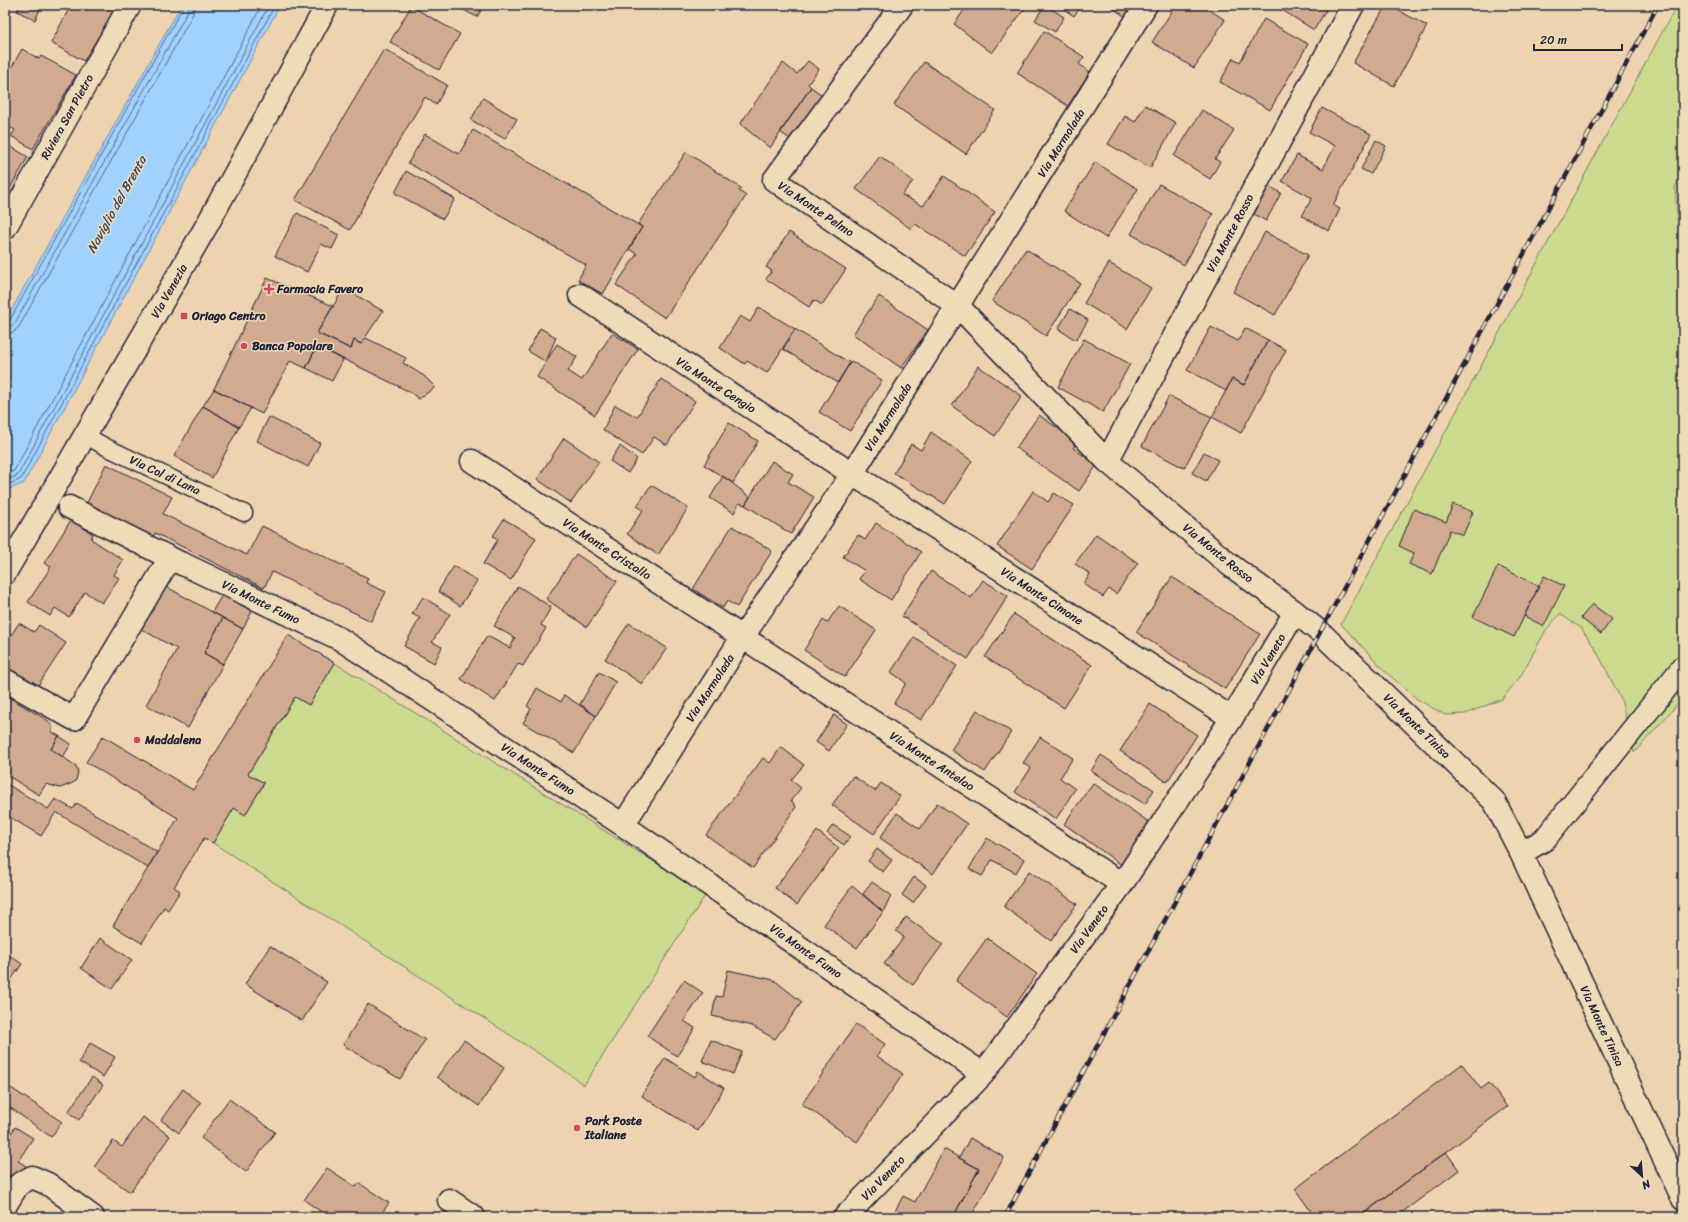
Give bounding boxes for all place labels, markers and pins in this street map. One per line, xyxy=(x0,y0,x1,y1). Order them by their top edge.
place label: Farmacia Favero xyxy=(276,278,364,300)
marker: Farmacia Favero xyxy=(264,284,274,294)
place label: Oriago Centro xyxy=(191,305,266,327)
marker: Oriago Centro xyxy=(179,311,189,321)
place label: Banca Popolare xyxy=(252,335,333,357)
marker: Banca Popolare xyxy=(239,341,249,351)
place label: Maddalena xyxy=(144,729,201,751)
marker: Maddalena xyxy=(132,735,142,745)
place label: Park Poste Italiane xyxy=(584,1110,642,1146)
marker: Park Poste Italiane xyxy=(572,1123,582,1133)

